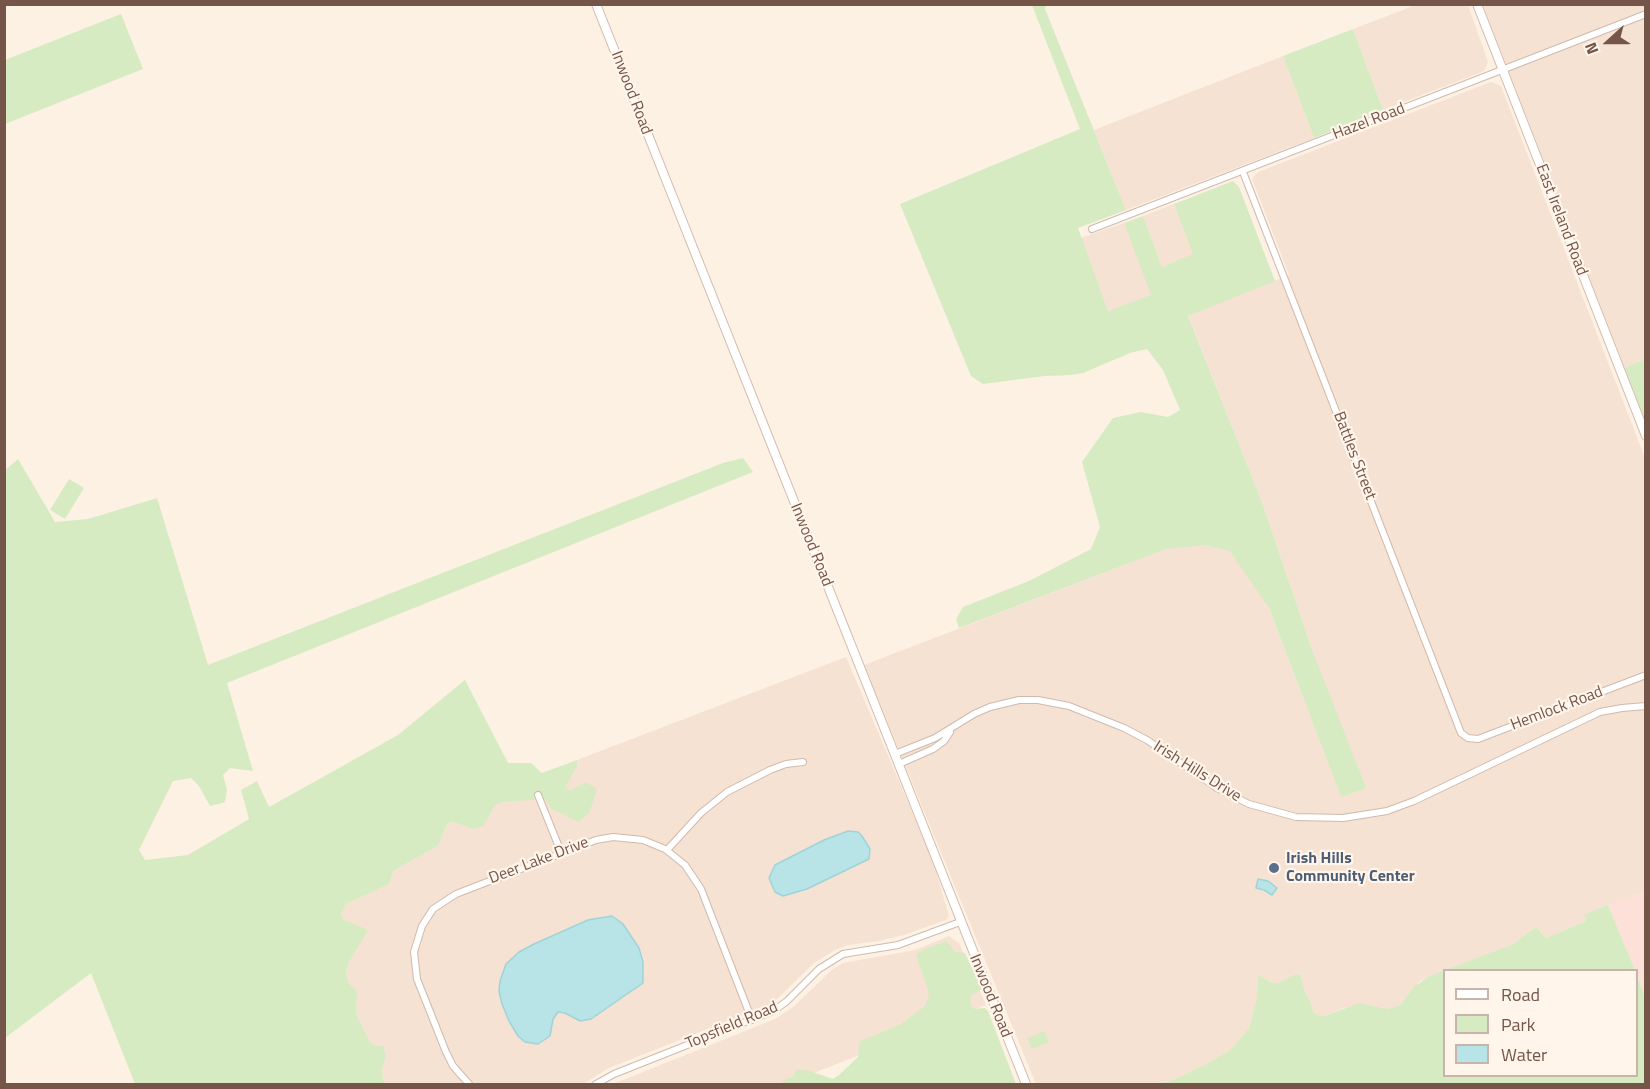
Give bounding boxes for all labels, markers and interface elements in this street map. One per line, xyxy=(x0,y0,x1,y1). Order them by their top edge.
north arrow xyxy=(1578,12,1638,72)
text: N xyxy=(1578,39,1604,58)
street label: Inwood Road xyxy=(606,48,656,138)
street label: Hazel Road xyxy=(1330,99,1408,145)
street label: East Ireland Road xyxy=(1531,162,1591,278)
street label: Battles Street xyxy=(1328,409,1380,503)
street label: Inwood Road xyxy=(786,501,836,589)
street label: Hemlock Road xyxy=(1508,683,1606,735)
street label: Irish Hills Drive xyxy=(1149,737,1245,807)
street label: Deer Lake Drive xyxy=(486,833,592,889)
place label: Irish Hills Community Center xyxy=(1286,849,1415,887)
marker: Irish Hills Community Center xyxy=(1267,861,1281,875)
street label: Inwood Road xyxy=(965,952,1015,1040)
legend xyxy=(1443,969,1638,1077)
text: Road xyxy=(1501,981,1540,1008)
street label: Topsfield Road xyxy=(683,998,781,1054)
text: Park xyxy=(1501,1011,1535,1038)
text: Water xyxy=(1501,1041,1547,1068)

